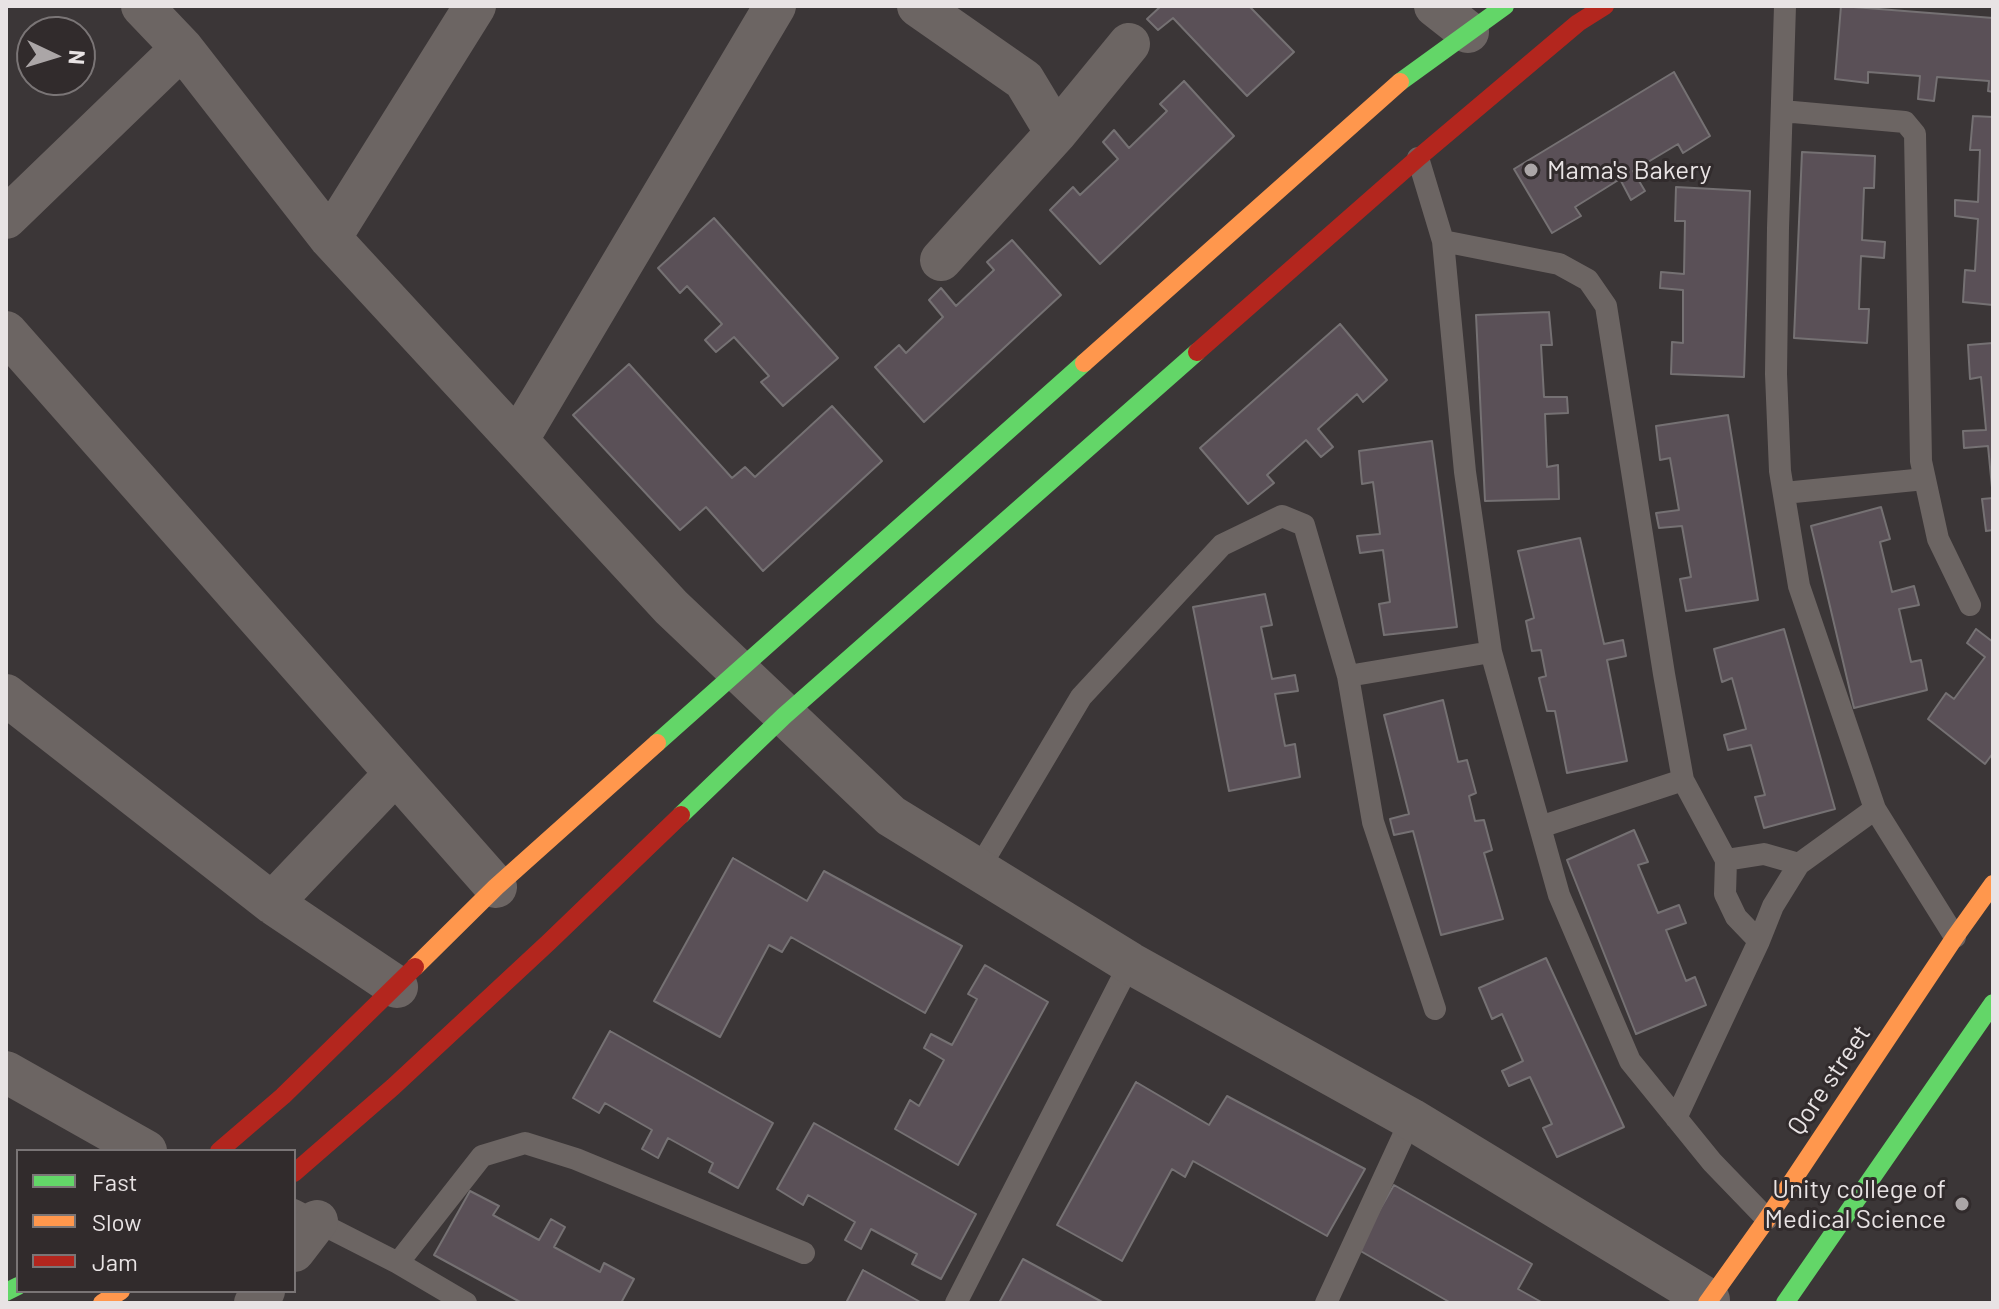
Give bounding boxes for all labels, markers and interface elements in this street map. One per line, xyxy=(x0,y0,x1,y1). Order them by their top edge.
north arrow xyxy=(16,16,96,96)
text: N xyxy=(64,49,91,66)
place label: Mama's Bakery xyxy=(1547,154,1711,186)
marker: Mama's Bakery xyxy=(1522,161,1540,179)
street label: Qore street xyxy=(1781,1019,1877,1141)
legend xyxy=(16,1149,296,1293)
text: Fast xyxy=(92,1167,137,1196)
place label: Unity college of Medical Science xyxy=(1764,1173,1946,1234)
marker: Unity college of Medical Science xyxy=(1953,1195,1971,1213)
text: Slow xyxy=(92,1207,141,1236)
text: Jam xyxy=(92,1247,138,1276)

